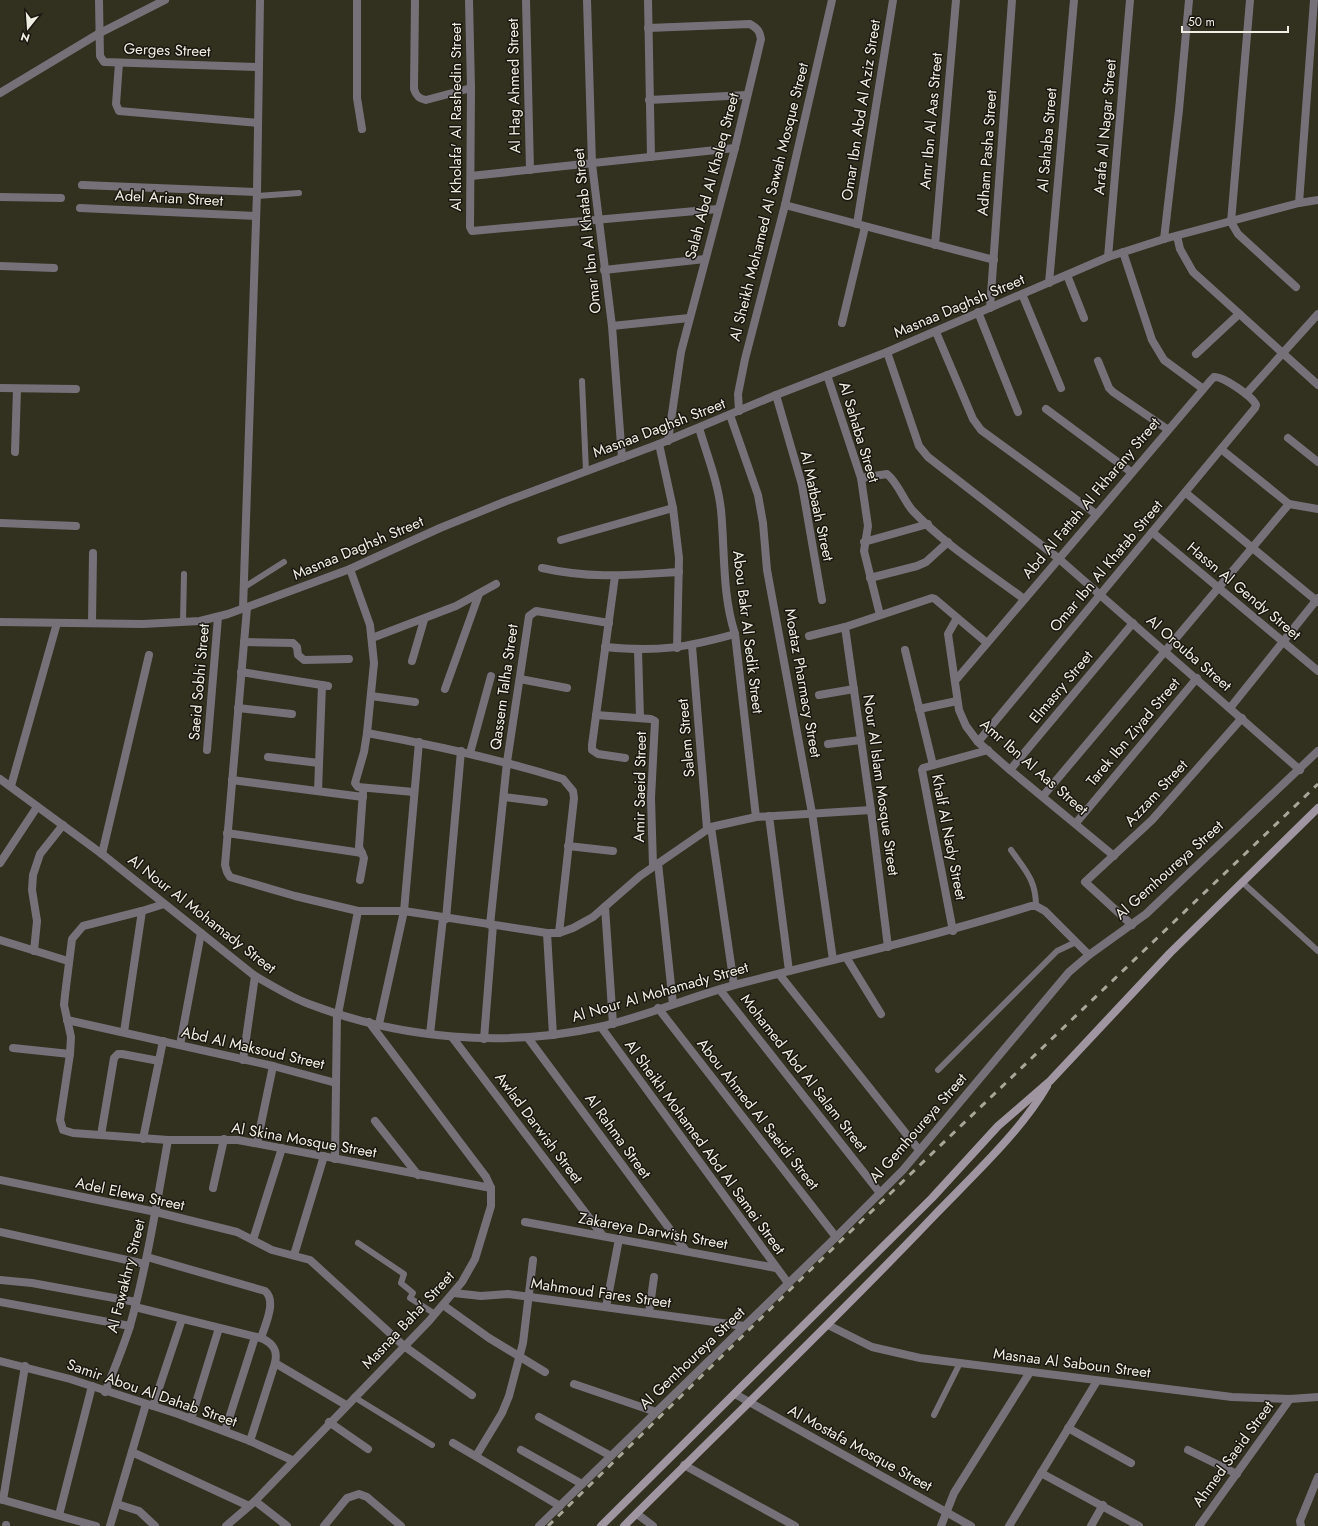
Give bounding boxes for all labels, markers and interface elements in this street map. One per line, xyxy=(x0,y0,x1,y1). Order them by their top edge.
north arrow xyxy=(8,8,48,48)
scale bar xyxy=(1182,8,1288,34)
text: 50 m xyxy=(1188,13,1215,31)
street label: Al Hag Ahmed Street xyxy=(502,18,526,154)
street label: Omar Ibn Abd Al Aziz Street xyxy=(836,18,886,202)
street label: Al Kholafa' Al Rashedin Street xyxy=(445,22,467,211)
text: N xyxy=(19,29,32,46)
street label: Gerges Street xyxy=(123,37,211,63)
street label: Amr Ibn Al Aas Street xyxy=(914,51,948,190)
street label: Arafa Al Nagar Street xyxy=(1088,58,1122,196)
street label: Al Sheikh Mohamed Al Sawah Mosque Street xyxy=(724,60,814,344)
street label: Al Sahaba Street xyxy=(1031,87,1063,193)
street label: Adham Pasha Street xyxy=(972,89,1002,217)
street label: Salah Abd Al Khaleq Street xyxy=(679,90,745,262)
street label: Omar Ibn Al Khatab Street xyxy=(567,147,607,315)
street label: Adel Arian Street xyxy=(114,184,224,212)
street label: Masnaa Daghsh Street xyxy=(890,268,1028,344)
street label: Al Sahaba Street xyxy=(833,379,885,486)
street label: Masnaa Daghsh Street xyxy=(590,392,729,463)
street label: Abd Al Fattah Al Fkharany Street xyxy=(1017,412,1165,583)
street label: Al Matbaah Street xyxy=(795,449,839,563)
street label: Omar Ibn Al Khatab Street xyxy=(1044,495,1168,637)
street label: Masnaa Daghsh Street xyxy=(289,510,427,586)
street label: Hassn Al Gendy Street xyxy=(1182,537,1306,646)
street label: Abou Bakr Al Sedik Street xyxy=(727,549,769,715)
street label: Moataz Pharmacy Street xyxy=(779,607,827,760)
street label: Al Orouba Street xyxy=(1142,610,1237,697)
street label: Saeid Sobhi Street xyxy=(183,622,215,741)
street label: Qassem Talha Street xyxy=(484,622,524,751)
street label: Elmasry Street xyxy=(1024,645,1098,728)
street label: Tarek Ibn Ziyad Street xyxy=(1081,673,1185,791)
street label: Nour Al Islam Mosque Street xyxy=(857,693,905,877)
street label: Salem Street xyxy=(672,697,700,778)
street label: Amr Ibn Al Aas Street xyxy=(975,714,1093,821)
street label: Amir Saeid Street xyxy=(628,731,652,843)
street label: Azzam Street xyxy=(1119,754,1193,831)
street label: Khalf Al Nady Street xyxy=(926,772,972,902)
street label: Al Gemhoureya Street xyxy=(1110,815,1228,925)
street label: Al Nour Al Mohamady Street xyxy=(123,849,281,979)
street label: Al Nour Al Mohamady Street xyxy=(569,956,751,1028)
street label: Mohamed Abd Al Salam Street xyxy=(735,989,873,1157)
street label: Abd Al Maksoud Street xyxy=(179,1021,327,1075)
street label: Abou Ahmed Al Saeidi Street xyxy=(692,1034,824,1195)
street label: Al Sheikh Mohamed Abd Al Samei Street xyxy=(619,1035,791,1259)
street label: Awlad Darwish Street xyxy=(490,1068,588,1189)
street label: Al Gemhoureya Street xyxy=(864,1068,972,1188)
street label: Al Rahma Street xyxy=(580,1089,657,1183)
street label: Al Skina Mosque Street xyxy=(230,1116,379,1164)
street label: Adel Elewa Street xyxy=(73,1172,187,1216)
street label: Zakareya Darwish Street xyxy=(577,1207,730,1255)
street label: Al Fawakhry Street xyxy=(101,1216,151,1335)
street label: Masnaa Baha' Street xyxy=(357,1266,460,1374)
street label: Mahmoud Fares Street xyxy=(530,1272,673,1314)
street label: Al Gemhoureya Street xyxy=(634,1301,750,1414)
street label: Masnaa Al Saboun Street xyxy=(992,1342,1152,1384)
street label: Samir Abou Al Dahab Street xyxy=(64,1353,241,1433)
street label: Ahmed Saeid Street xyxy=(1187,1396,1279,1511)
street label: Al Mostafa Mosque Street xyxy=(784,1399,936,1497)

